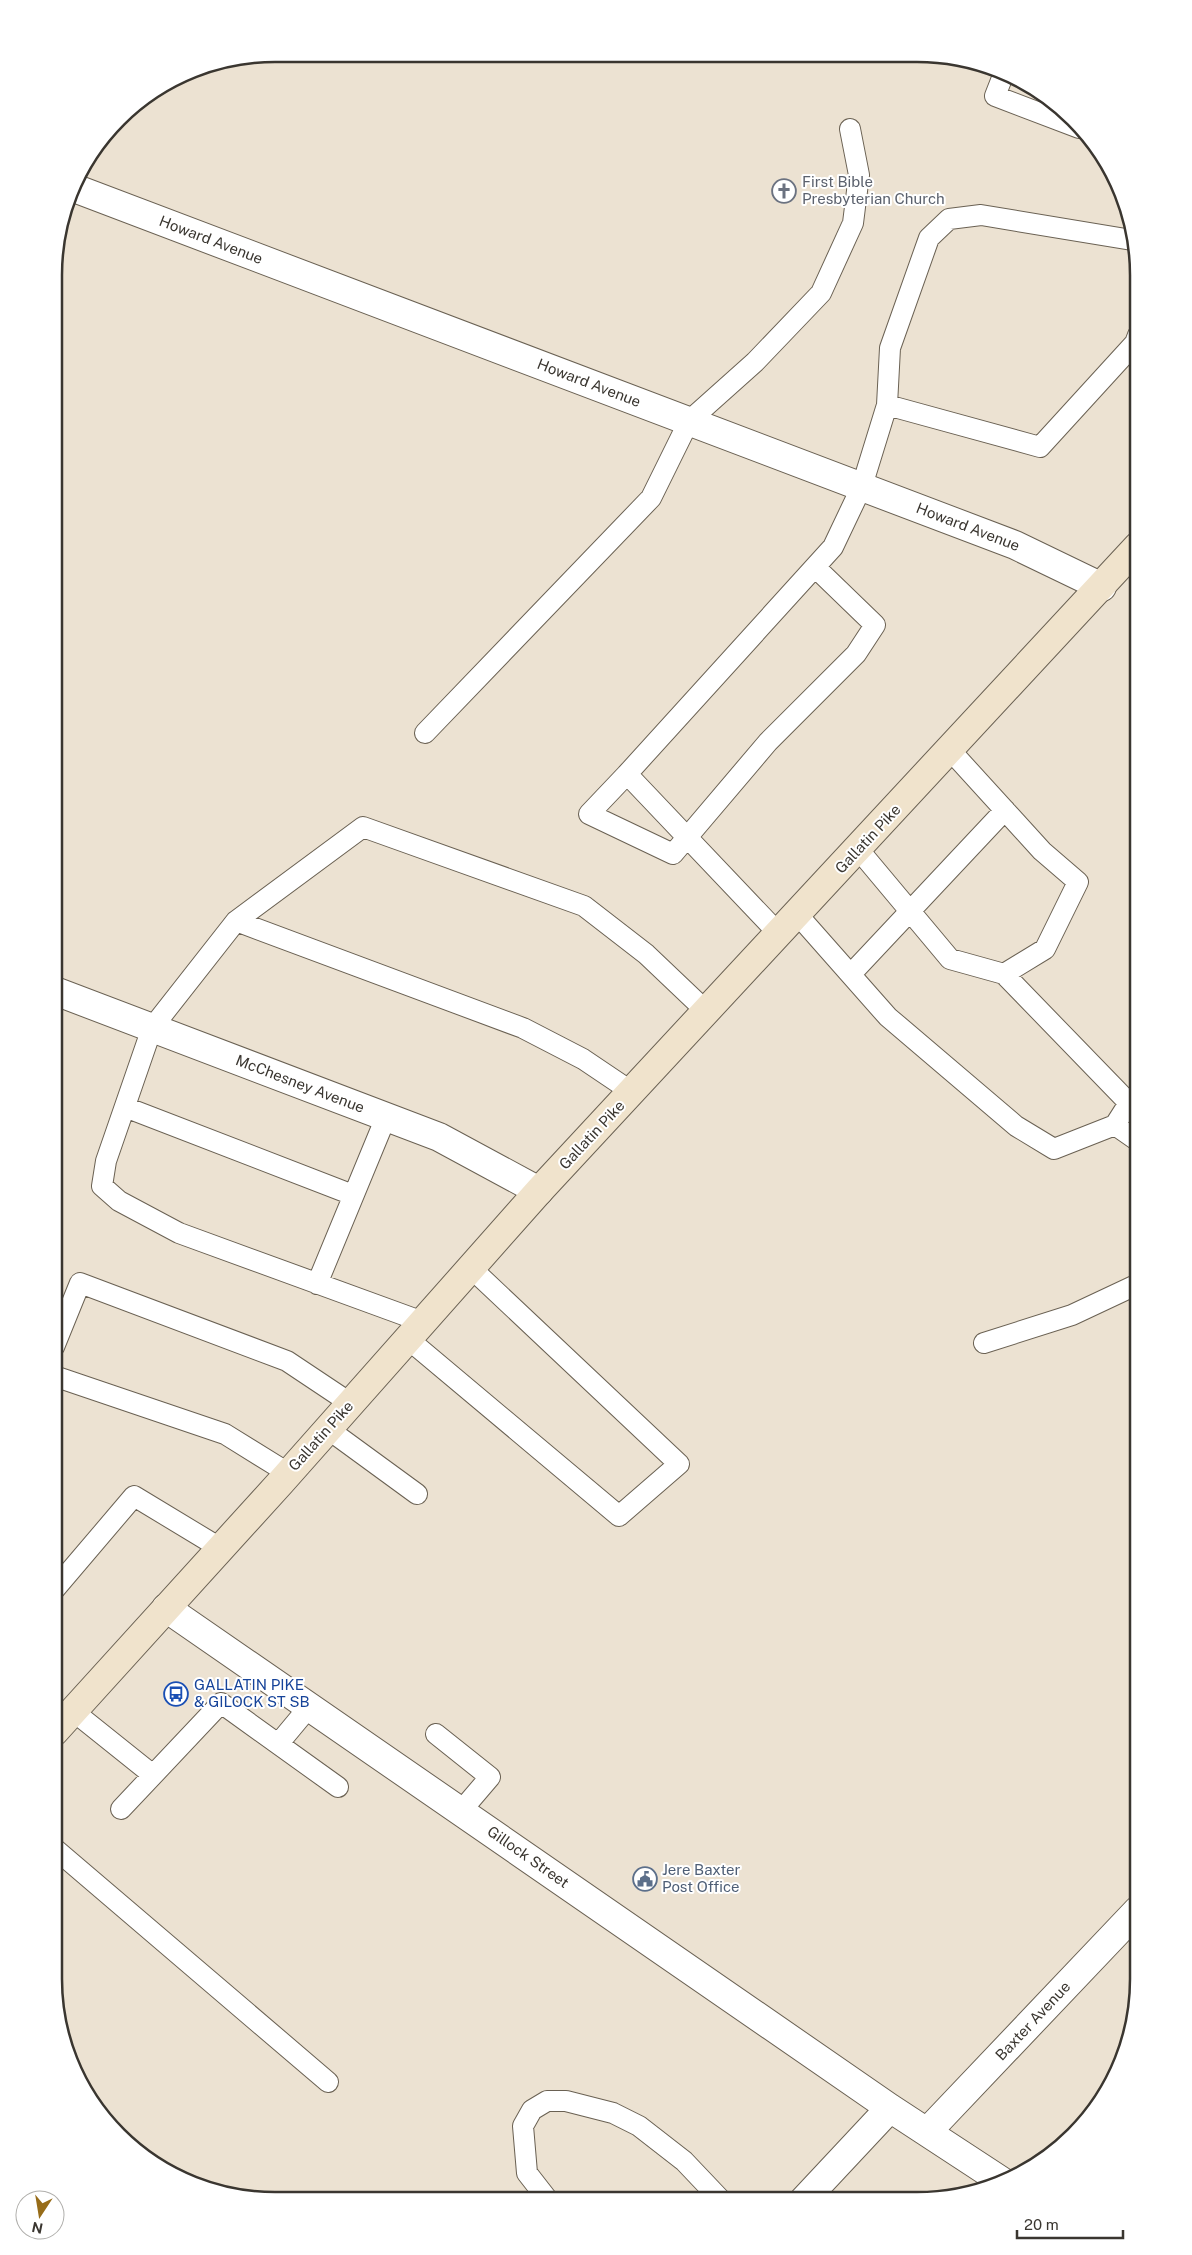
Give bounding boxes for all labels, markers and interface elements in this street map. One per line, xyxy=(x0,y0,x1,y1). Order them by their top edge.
place label: First Bible Presbyterian Church xyxy=(802,173,945,207)
church icon: First Bible Presbyterian Church xyxy=(771,178,797,204)
street label: Howard Avenue xyxy=(157,212,265,267)
street label: Howard Avenue xyxy=(535,355,643,410)
street label: Howard Avenue xyxy=(914,499,1022,554)
street label: Gallatin Pike xyxy=(831,801,904,877)
street label: McChesney Avenue xyxy=(233,1051,367,1116)
street label: Gallatin Pike xyxy=(555,1097,628,1173)
street label: Gallatin Pike xyxy=(285,1397,356,1474)
place label: GALLATIN PIKE & GILOCK ST SB xyxy=(194,1676,309,1710)
bus stop icon: GALLATIN PIKE & GILOCK ST SB xyxy=(163,1681,189,1707)
street label: Gillock Street xyxy=(484,1822,572,1891)
place label: Jere Baxter Post Office xyxy=(662,1861,741,1895)
public building icon: Jere Baxter Post Office xyxy=(632,1866,658,1892)
street label: Baxter Avenue xyxy=(992,1978,1073,2064)
north arrow xyxy=(15,2190,65,2240)
scale bar xyxy=(1017,2208,1123,2240)
text: 20 m xyxy=(1024,2216,1059,2233)
text: N xyxy=(30,2219,44,2237)

